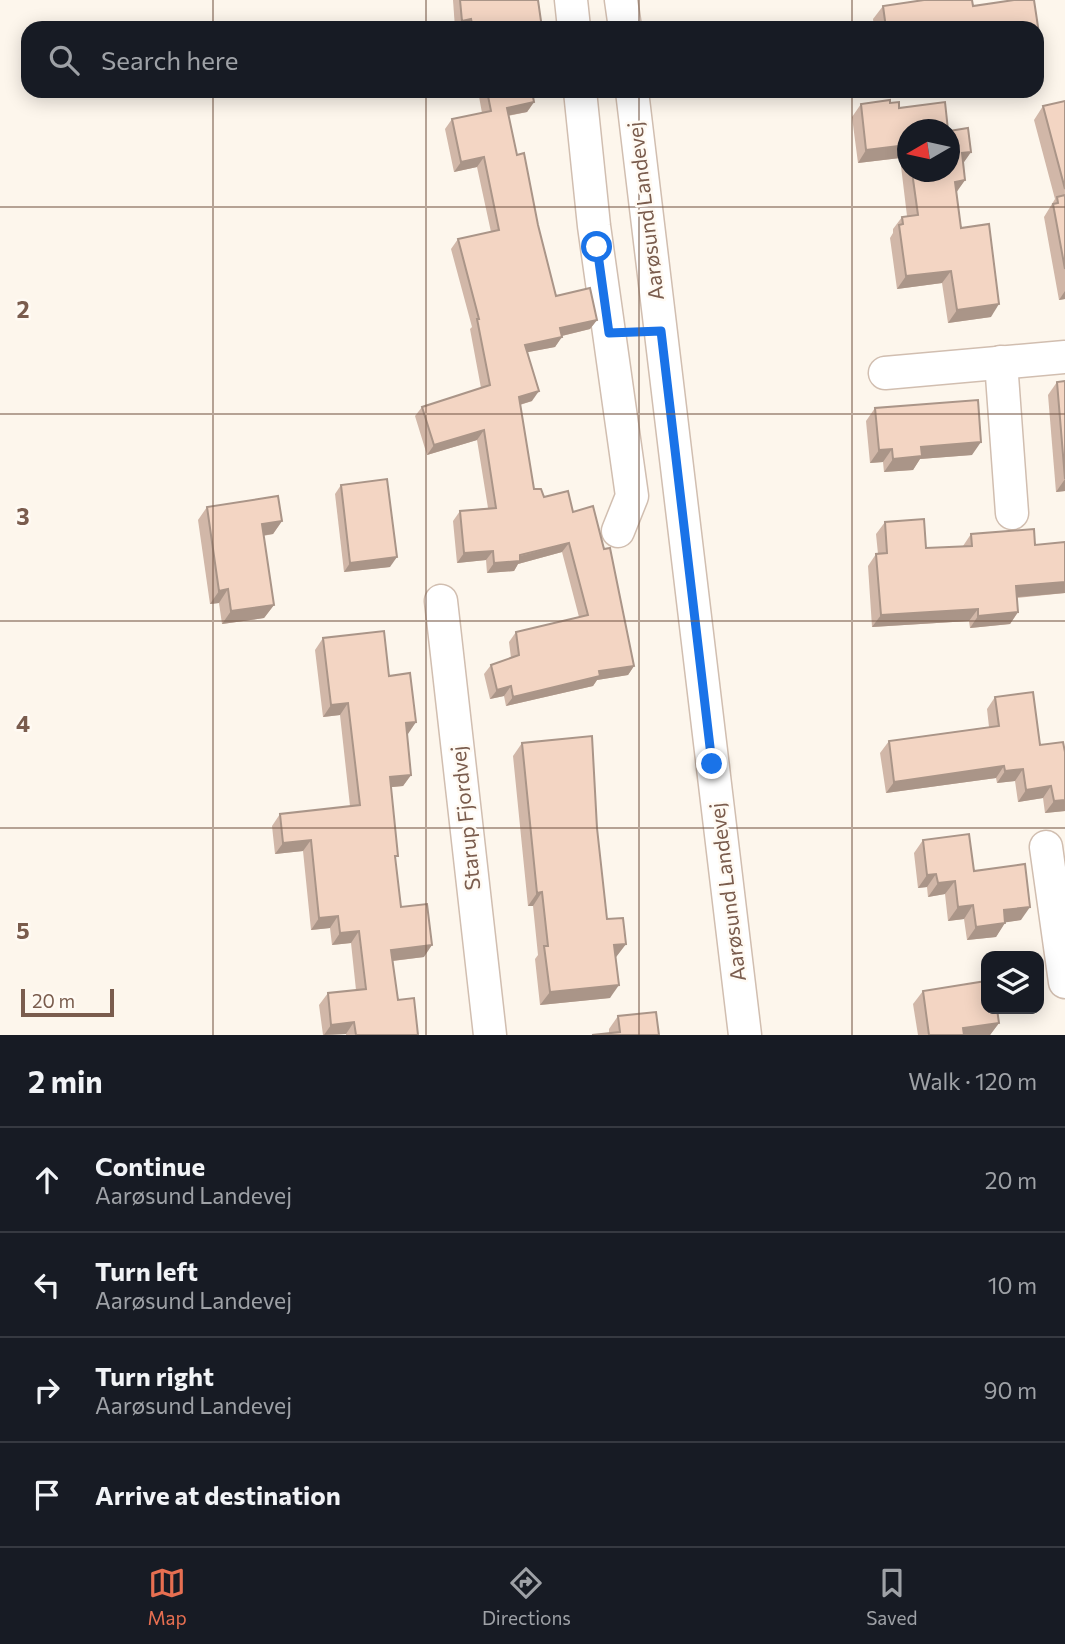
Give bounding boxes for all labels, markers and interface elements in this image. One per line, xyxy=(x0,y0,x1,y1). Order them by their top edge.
search box xyxy=(21,21,1044,98)
icon: search xyxy=(45,41,83,79)
text: Search here xyxy=(101,44,239,75)
north arrow xyxy=(897,119,960,182)
street label: Aarøsund Landevej xyxy=(621,120,668,302)
route start xyxy=(581,231,612,262)
text: 2 xyxy=(16,295,30,323)
text: 3 xyxy=(16,502,30,530)
text: 4 xyxy=(16,709,30,737)
street label: Starup Fjordvej xyxy=(444,745,485,892)
route end xyxy=(696,748,727,779)
street label: Aarøsund Landevej xyxy=(703,801,750,983)
text: 5 xyxy=(16,916,30,944)
map controls xyxy=(981,951,1044,1014)
button: layers xyxy=(981,951,1044,1014)
scale bar xyxy=(21,986,114,1018)
text: 20 m xyxy=(32,989,75,1012)
text: 2 min xyxy=(28,1062,103,1099)
text: Walk · 120 m xyxy=(908,1067,1037,1095)
text: Continue xyxy=(95,1150,205,1181)
icon: ahead xyxy=(28,1161,66,1199)
text: 20 m xyxy=(985,1166,1037,1194)
text: Aarøsund Landevej xyxy=(95,1181,292,1209)
text: Turn left xyxy=(95,1255,198,1286)
icon: left xyxy=(28,1266,66,1304)
text: 10 m xyxy=(988,1271,1037,1299)
text: Aarøsund Landevej xyxy=(95,1286,292,1314)
text: Turn right xyxy=(95,1360,214,1391)
icon: right xyxy=(28,1371,66,1409)
text: 90 m xyxy=(984,1376,1037,1404)
text: Aarøsund Landevej xyxy=(95,1391,292,1419)
icon: arrive xyxy=(28,1476,66,1514)
text: Arrive at destination xyxy=(95,1479,341,1510)
tab: Map xyxy=(148,1564,187,1629)
tab: Directions xyxy=(482,1564,571,1629)
tab: Saved xyxy=(866,1564,917,1629)

